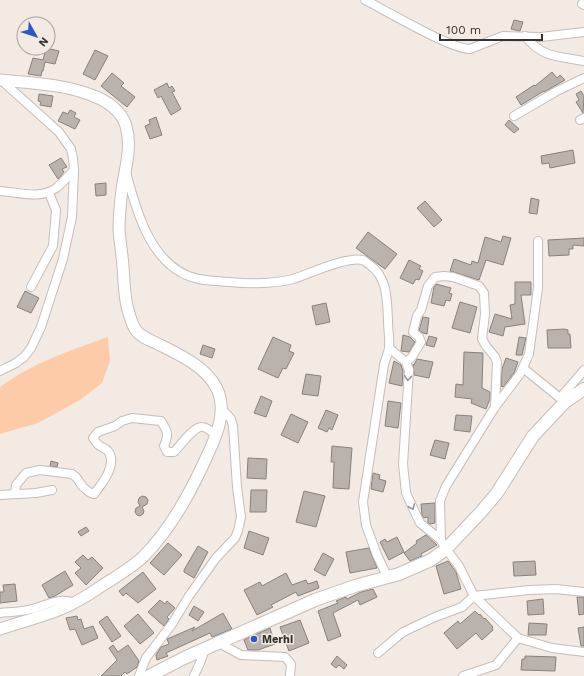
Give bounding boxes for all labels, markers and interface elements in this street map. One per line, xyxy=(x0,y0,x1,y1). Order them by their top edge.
north arrow xyxy=(16,16,56,56)
scale bar xyxy=(440,16,542,42)
text: 100 m xyxy=(446,23,481,37)
text: N xyxy=(36,35,51,49)
one-way arrow xyxy=(404,375,413,381)
one-way arrow xyxy=(407,503,415,510)
place label: Merhi xyxy=(262,633,293,646)
marker: Merhi xyxy=(249,634,259,644)

